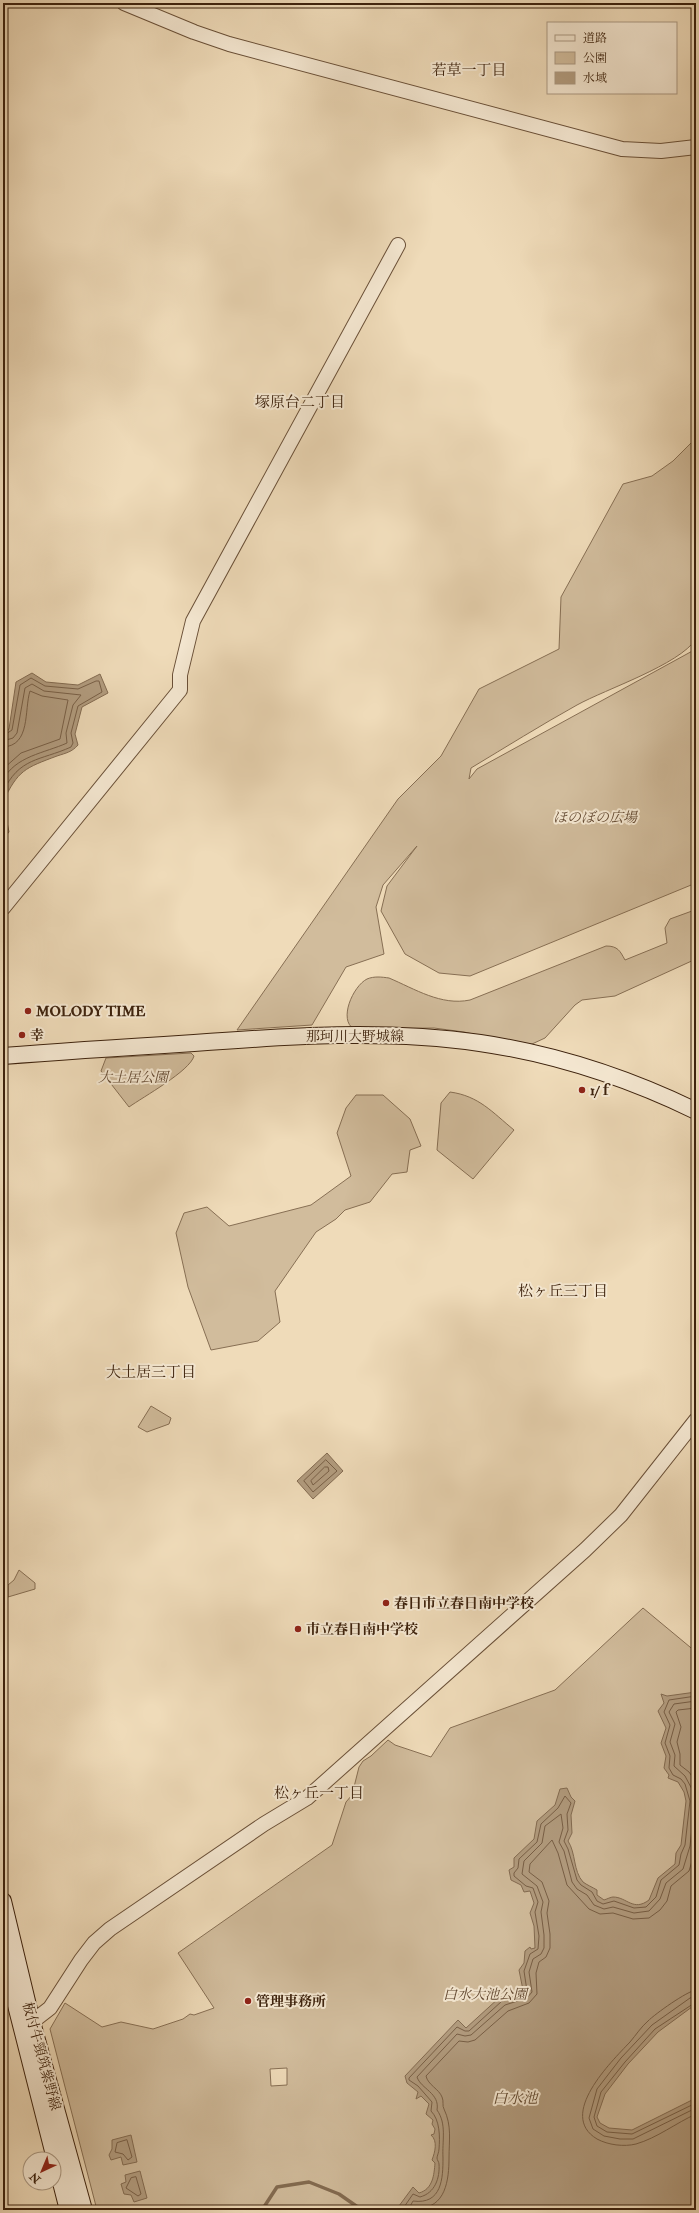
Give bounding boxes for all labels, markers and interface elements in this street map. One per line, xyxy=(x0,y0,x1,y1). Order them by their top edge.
legend xyxy=(547,22,677,94)
text: 道路 xyxy=(583,31,607,46)
text: 公園 xyxy=(583,51,607,66)
district label: 若草一丁目 xyxy=(431,61,507,80)
text: 水域 xyxy=(583,71,607,86)
district label: 塚原台二丁目 xyxy=(255,393,345,412)
park label: ほのぼの広場 xyxy=(553,809,639,826)
place label: MOLODY TIME xyxy=(35,1003,145,1020)
marker: MOLODY TIME xyxy=(23,1006,33,1016)
place label: 幸 xyxy=(30,1027,44,1044)
street label: 那珂川大野城線 xyxy=(306,1028,404,1045)
marker: 幸 xyxy=(17,1030,27,1040)
park label: 大土居公園 xyxy=(98,1069,170,1086)
place label: 1/ｆ xyxy=(590,1082,613,1099)
marker: 1/ｆ xyxy=(577,1085,587,1095)
district label: 松ヶ丘三丁目 xyxy=(518,1282,608,1301)
district label: 大土居三丁目 xyxy=(106,1363,196,1382)
place label: 春日市立春日南中学校 xyxy=(394,1595,534,1612)
marker: 春日市立春日南中学校 xyxy=(381,1598,391,1608)
place label: 市立春日南中学校 xyxy=(306,1621,418,1638)
marker: 市立春日南中学校 xyxy=(293,1624,303,1634)
district label: 松ヶ丘一丁目 xyxy=(274,1784,364,1803)
park label: 白水大池公園 xyxy=(443,1986,529,2003)
place label: 管理事務所 xyxy=(256,1993,326,2010)
marker: 管理事務所 xyxy=(243,1996,253,2006)
street label: 板付牛頸筑紫野線 xyxy=(19,2000,64,2112)
water label: 白水池 xyxy=(492,2089,539,2108)
north arrow xyxy=(22,2151,62,2191)
text: N xyxy=(27,2169,44,2187)

